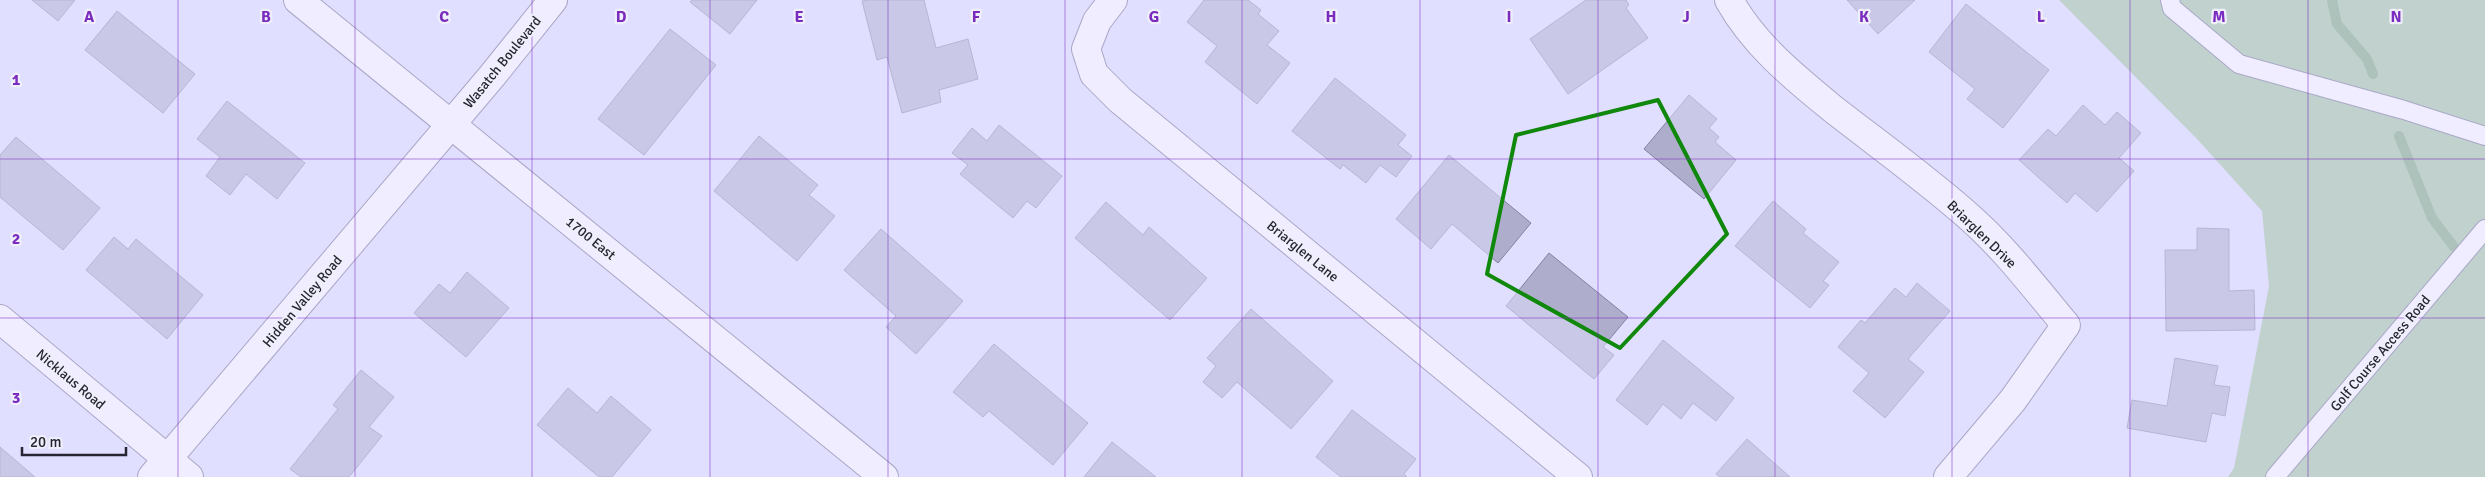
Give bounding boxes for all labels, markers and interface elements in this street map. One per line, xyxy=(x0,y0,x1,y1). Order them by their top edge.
text: A xyxy=(84,7,95,27)
text: B xyxy=(261,7,271,27)
text: C xyxy=(439,7,449,27)
text: D xyxy=(616,7,627,27)
text: E xyxy=(794,7,804,27)
text: F xyxy=(972,7,981,27)
text: G xyxy=(1149,7,1159,27)
text: H xyxy=(1326,7,1336,27)
text: I xyxy=(1506,7,1512,27)
text: J xyxy=(1682,7,1690,27)
text: K xyxy=(1859,7,1869,27)
text: L xyxy=(2037,7,2046,27)
text: M xyxy=(2212,7,2226,27)
text: N xyxy=(2390,7,2402,27)
street label: Wasatch Boulevard xyxy=(460,13,545,112)
text: 1 xyxy=(12,70,21,90)
street label: Briarglen Drive xyxy=(1943,197,2020,272)
street label: 1700 East xyxy=(562,213,619,264)
street label: Briarglen Lane xyxy=(1263,217,1342,286)
text: 2 xyxy=(12,229,20,249)
street label: Hidden Valley Road xyxy=(259,252,346,351)
street label: Golf Course Access Road xyxy=(2327,292,2434,415)
street label: Nicklaus Road xyxy=(33,346,109,413)
text: 3 xyxy=(12,388,20,408)
scale bar xyxy=(22,424,126,456)
text: 20 m xyxy=(30,433,61,451)

